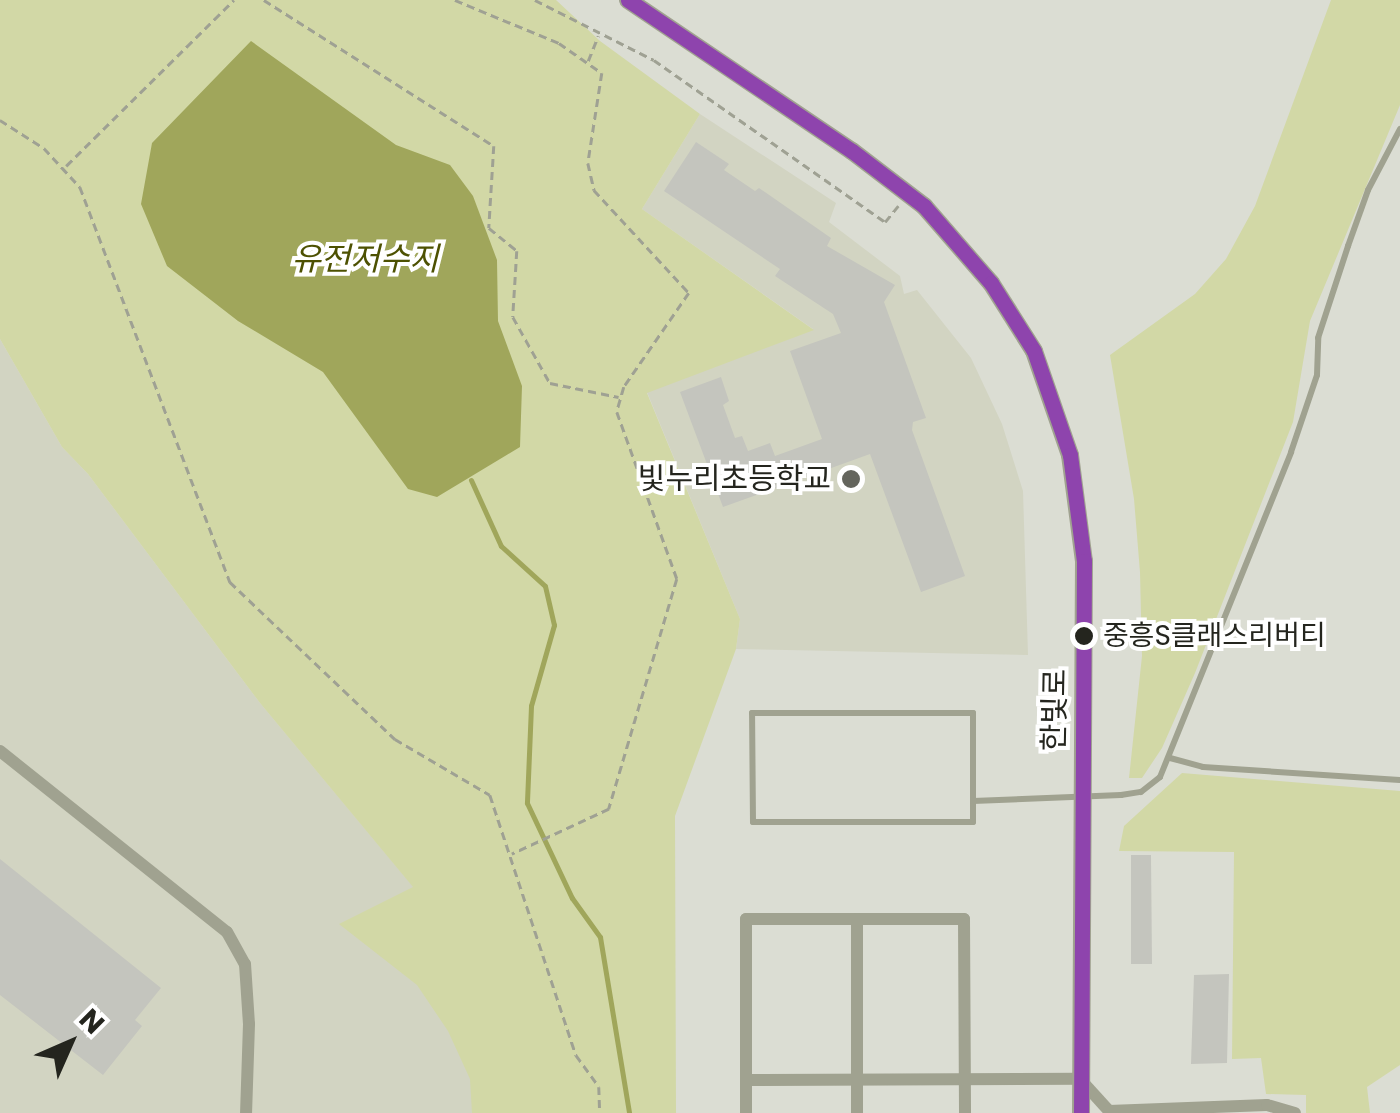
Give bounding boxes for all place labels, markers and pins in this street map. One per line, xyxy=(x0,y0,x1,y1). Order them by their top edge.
place label: 빛누리초등학교 xyxy=(638,461,831,497)
marker: 빛누리초등학교 xyxy=(840,468,862,490)
place label: 중흥S클래스리버티 xyxy=(1103,619,1326,653)
marker: 중흥S클래스리버티 xyxy=(1074,626,1094,646)

